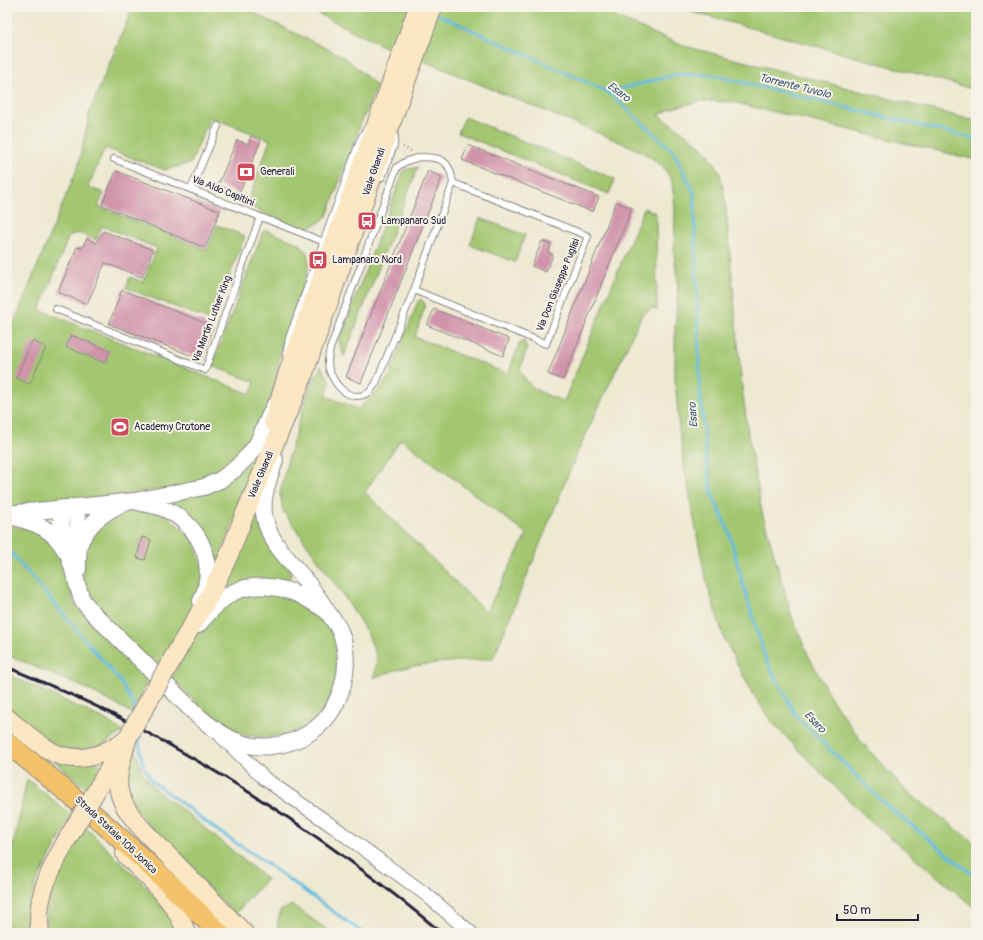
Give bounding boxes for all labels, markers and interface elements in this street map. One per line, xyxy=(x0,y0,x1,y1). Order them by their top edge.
water label: Torrente Tuvolo xyxy=(758,71,833,101)
water label: Esaro xyxy=(605,79,634,105)
street label: Viale Ghandi xyxy=(360,146,388,198)
bank icon: Generali xyxy=(235,161,257,183)
place label: Generali xyxy=(260,166,295,178)
street label: Via Aldo Capitini xyxy=(190,173,256,209)
bus stop icon: Lampanaro Sud xyxy=(356,210,378,232)
place label: Lampanaro Sud xyxy=(381,215,446,227)
street label: Via Don Giuseppe Puglisi xyxy=(534,237,582,333)
bus stop icon: Lampanaro Nord xyxy=(307,249,329,271)
place label: Lampanaro Nord xyxy=(332,254,402,266)
street label: Via Martin Luther King xyxy=(190,274,234,364)
water label: Esaro xyxy=(685,401,701,428)
sports icon: Academy Crotone xyxy=(109,416,131,438)
place label: Academy Crotone xyxy=(134,421,210,433)
street label: Viale Ghandi xyxy=(246,449,276,500)
water label: Esaro xyxy=(802,708,829,736)
street label: Strada Statale 106 Jonica xyxy=(72,794,160,876)
scale bar xyxy=(837,896,918,922)
text: 50 m xyxy=(843,903,871,918)

